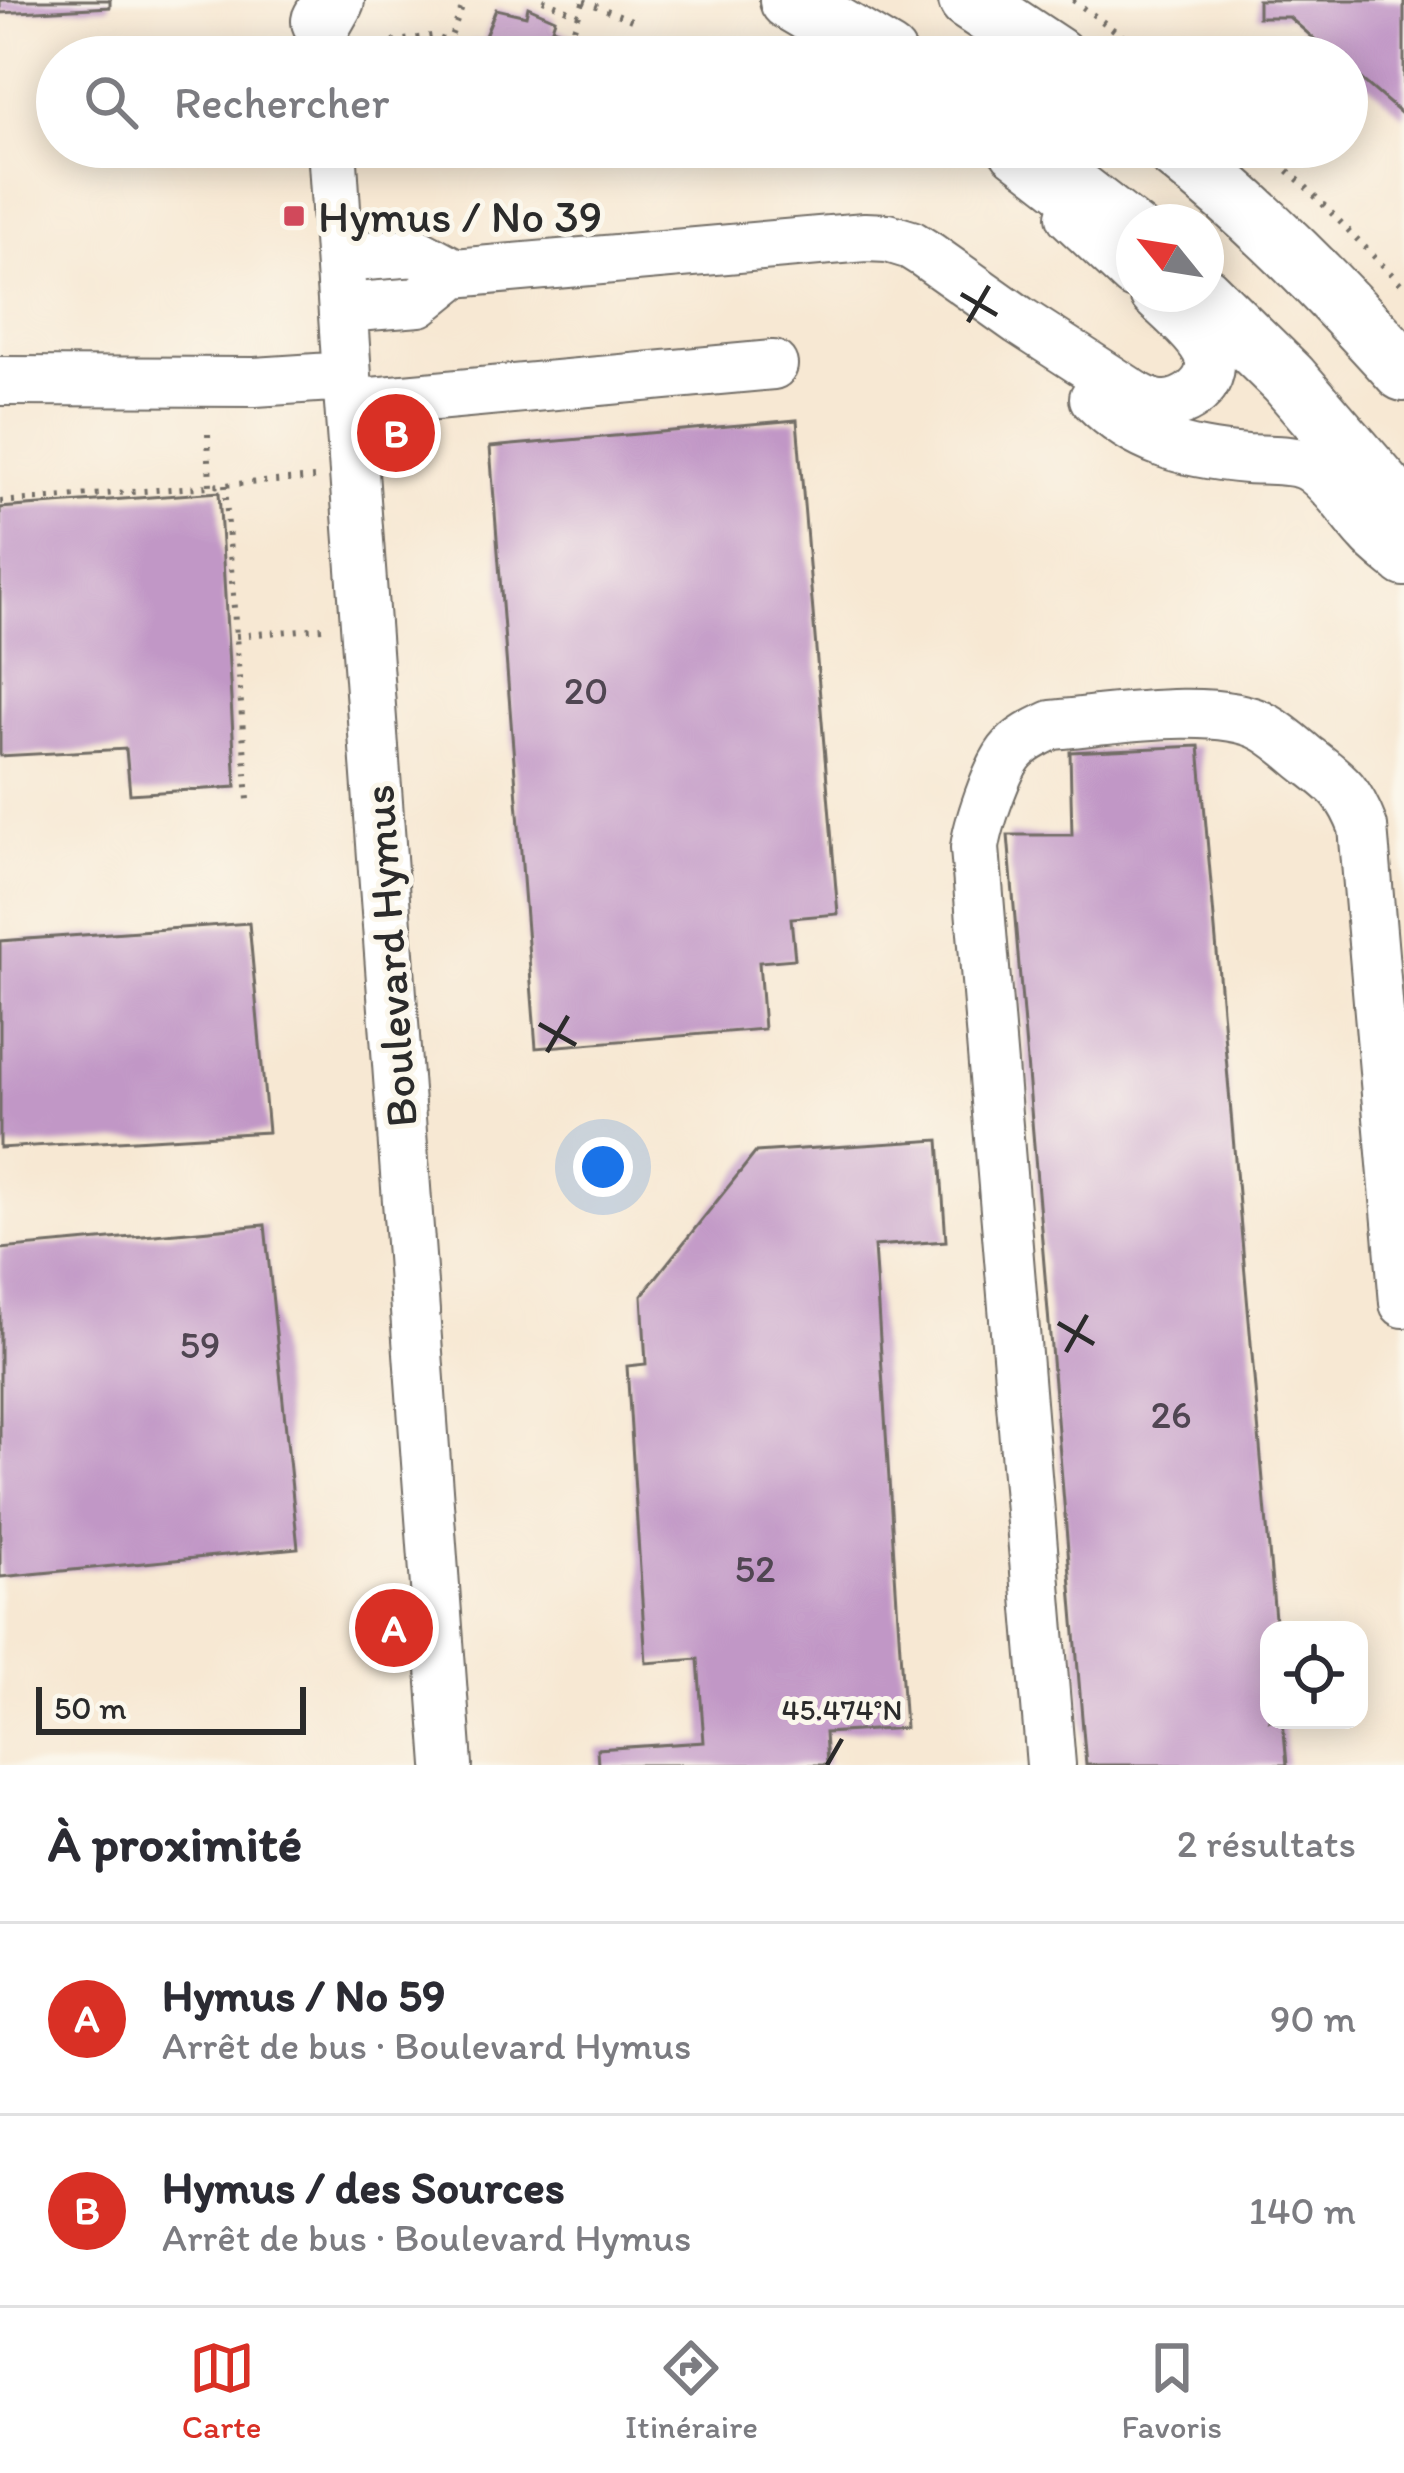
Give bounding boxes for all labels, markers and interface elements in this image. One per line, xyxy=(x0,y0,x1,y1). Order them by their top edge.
search box xyxy=(36,36,1368,168)
icon: search xyxy=(78,69,144,135)
text: Rechercher xyxy=(174,75,389,129)
place label: Hymus / No 39 xyxy=(318,189,602,243)
marker: Hymus / No 39 xyxy=(281,203,307,229)
north arrow xyxy=(1116,204,1224,312)
pin: B xyxy=(357,388,435,478)
house number: 20 xyxy=(564,667,608,714)
street label: Boulevard Hymus xyxy=(350,783,428,1129)
your location xyxy=(573,1137,633,1197)
house number: 59 xyxy=(180,1321,220,1368)
house number: 26 xyxy=(1150,1391,1192,1438)
house number: 52 xyxy=(735,1545,776,1592)
pin: A xyxy=(355,1583,433,1673)
map controls xyxy=(1260,1621,1368,1729)
button: locate xyxy=(1260,1621,1368,1729)
scale bar xyxy=(36,1681,306,1734)
text: 50 m xyxy=(54,1688,127,1727)
text: 45.474°N xyxy=(781,1691,903,1728)
text: À proximité xyxy=(48,1813,302,1874)
text: 2 résultats xyxy=(1177,1820,1356,1867)
text: Hymus / No 59 xyxy=(162,1968,446,2022)
text: A xyxy=(75,1995,99,2042)
text: 90 m xyxy=(1270,1995,1356,2042)
text: Arrêt de bus · Boulevard Hymus xyxy=(162,2022,691,2069)
text: Hymus / des Sources xyxy=(162,2160,565,2214)
text: B xyxy=(74,2187,100,2234)
text: 140 m xyxy=(1249,2187,1356,2234)
text: Arrêt de bus · Boulevard Hymus xyxy=(162,2214,691,2261)
tab: Carte xyxy=(182,2335,261,2446)
tab: Itinéraire xyxy=(625,2335,758,2446)
tab: Favoris xyxy=(1122,2335,1222,2446)

